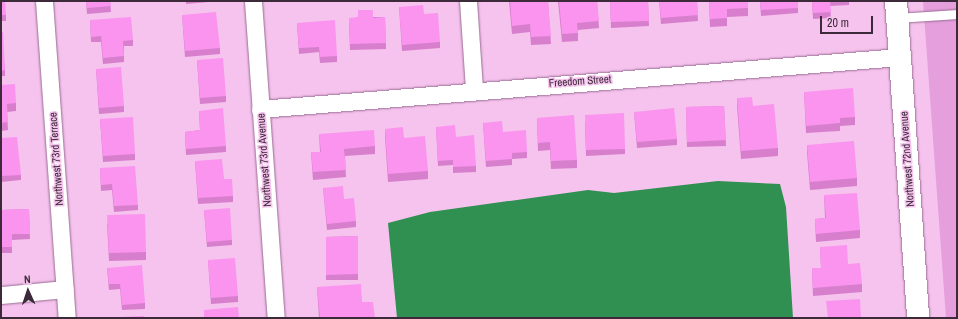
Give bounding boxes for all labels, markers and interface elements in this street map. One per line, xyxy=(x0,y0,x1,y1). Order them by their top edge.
scale bar xyxy=(822,8,875,34)
text: 20 m xyxy=(827,15,849,31)
street label: Freedom Street xyxy=(548,72,612,90)
street label: Northwest 72nd Avenue xyxy=(897,111,917,207)
street label: Northwest 73rd Terrace xyxy=(46,112,66,206)
street label: Northwest 73rd Avenue xyxy=(254,113,274,207)
north arrow xyxy=(8,271,48,311)
text: N xyxy=(24,272,31,286)

